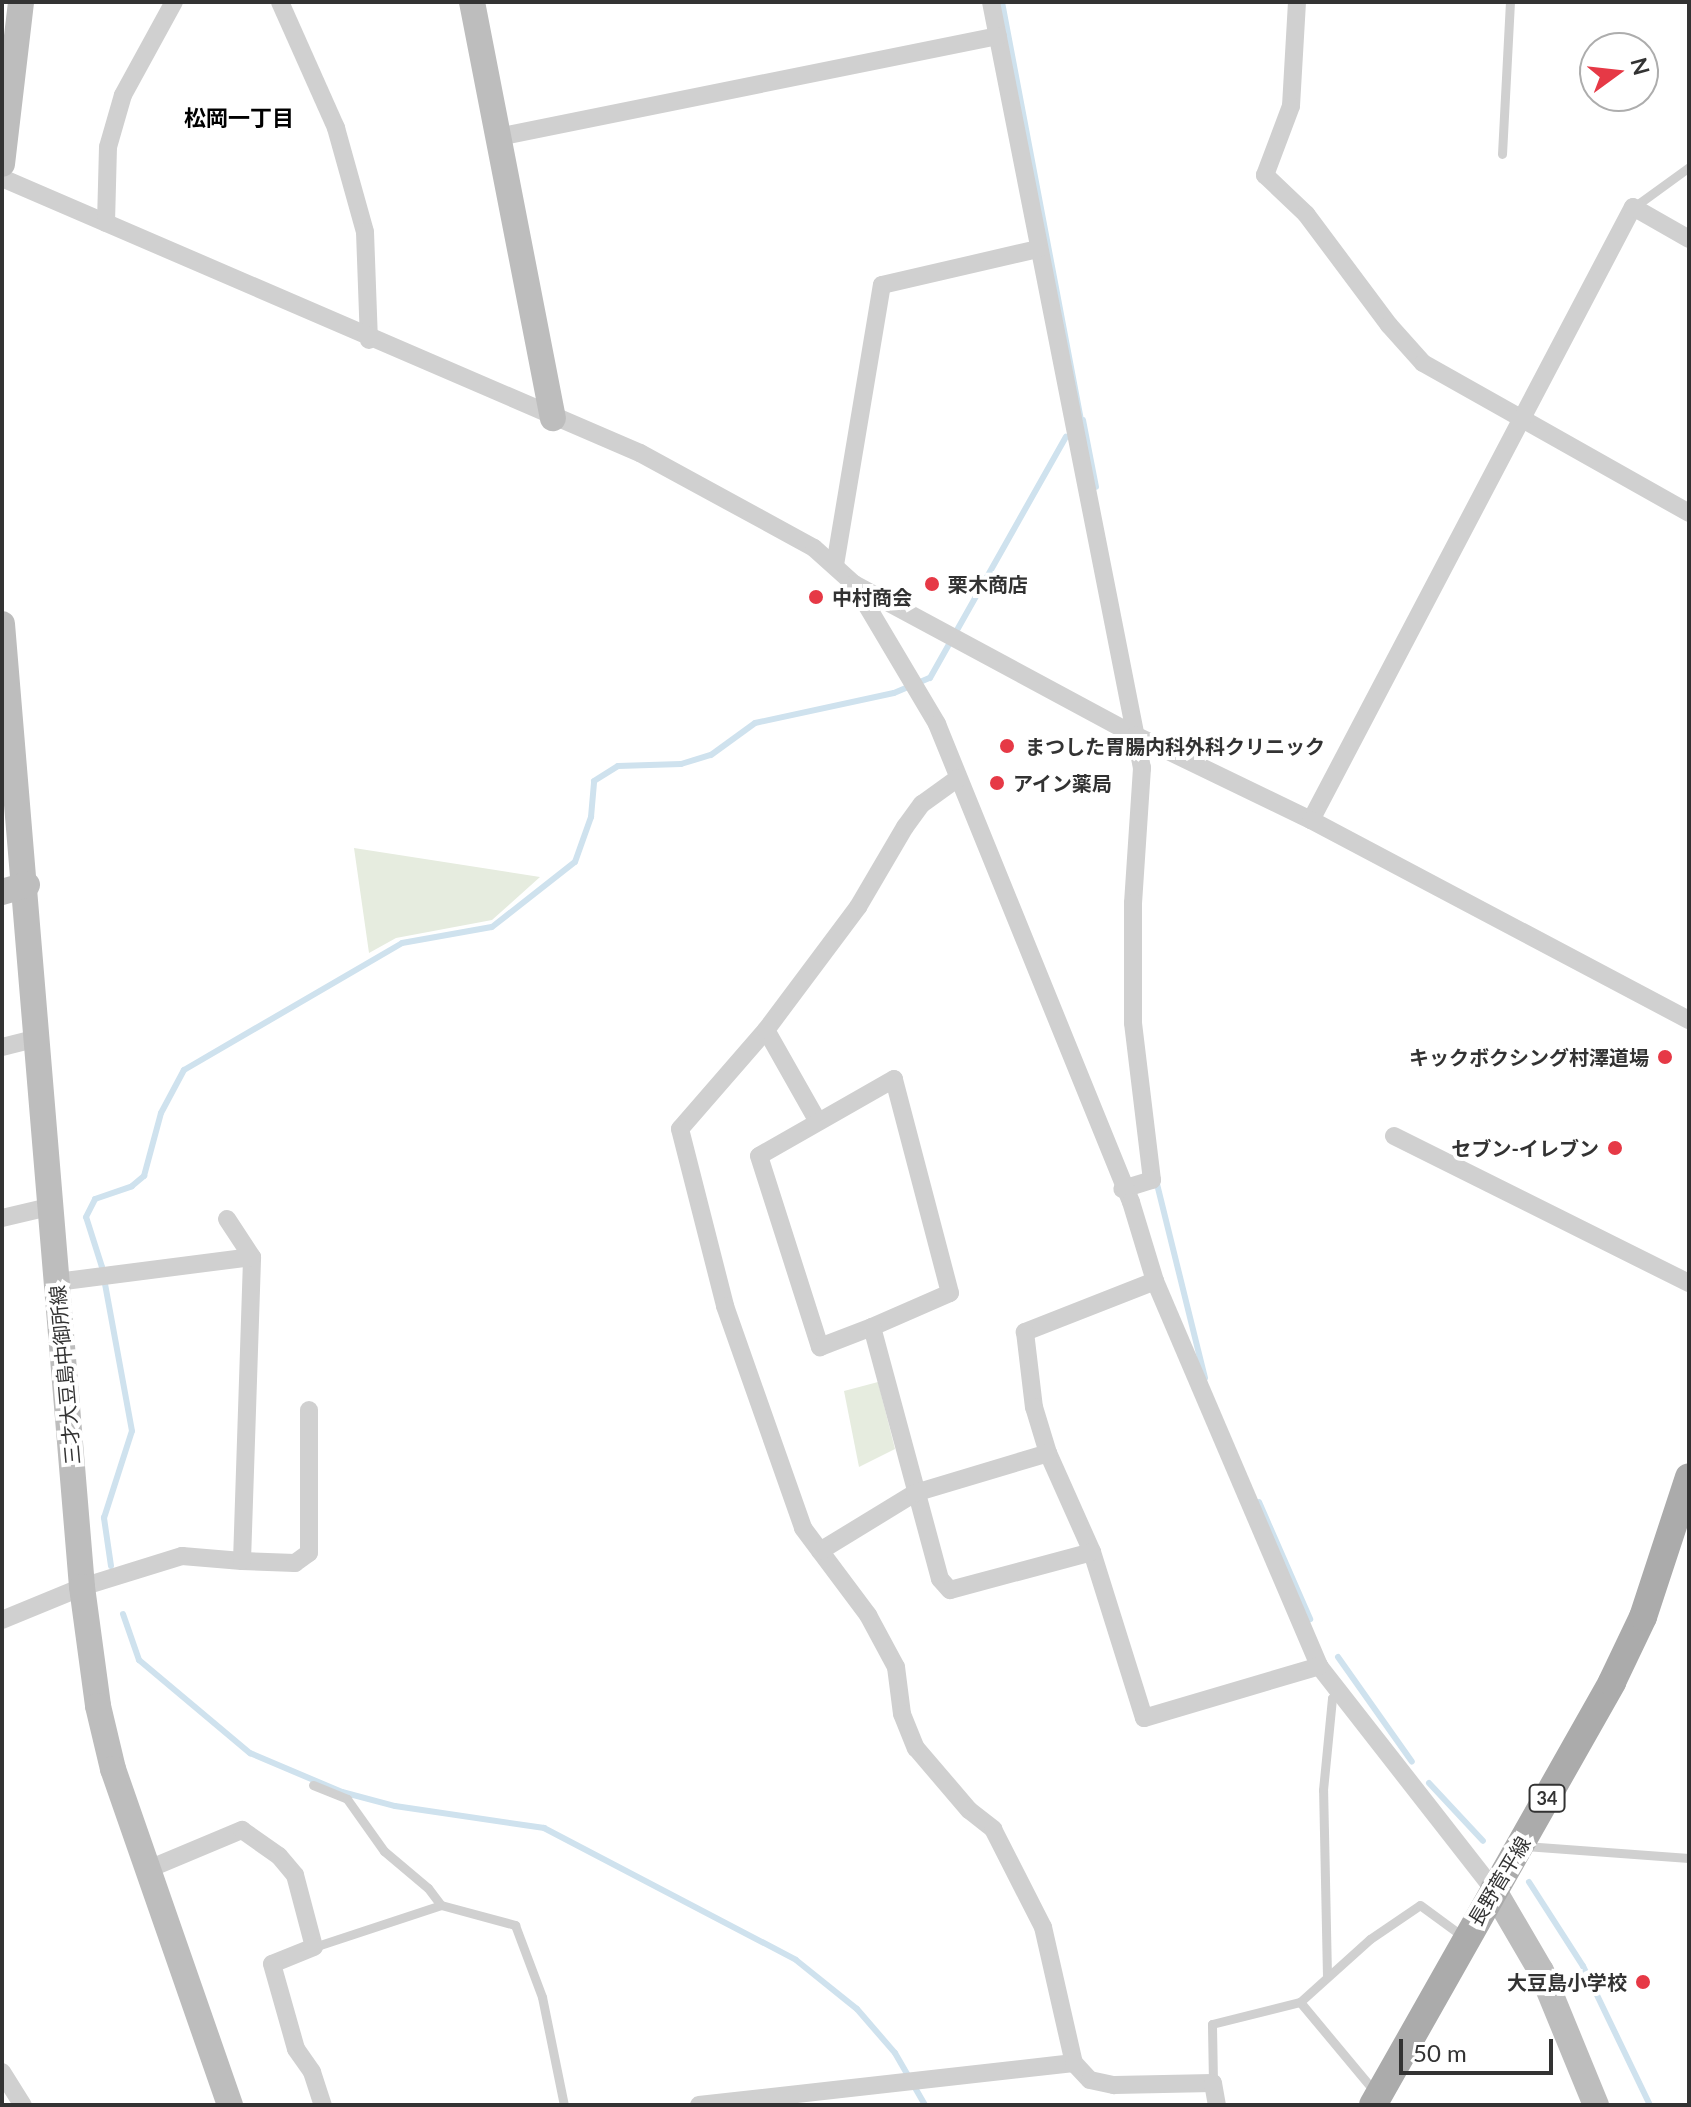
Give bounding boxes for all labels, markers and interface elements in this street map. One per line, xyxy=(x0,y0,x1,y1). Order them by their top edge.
north arrow xyxy=(1579,32,1659,112)
text: N xyxy=(1625,54,1656,78)
district label: 松岡一丁目 xyxy=(184,105,294,131)
place label: 栗木商店 xyxy=(948,572,1028,596)
marker: 栗木商店 xyxy=(923,575,941,593)
place label: 中村商会 xyxy=(832,585,912,609)
marker: 中村商会 xyxy=(807,588,825,606)
place label: まつした胃腸内科外科クリニック xyxy=(1025,734,1325,758)
marker: まつした胃腸内科外科クリニック xyxy=(996,735,1018,757)
place label: アイン薬局 xyxy=(1013,771,1113,795)
marker: アイン薬局 xyxy=(988,774,1006,792)
place label: キックボクシング村澤道場 xyxy=(1409,1045,1649,1069)
marker: キックボクシング村澤道場 xyxy=(1656,1048,1674,1066)
place label: セブン-イレブン xyxy=(1452,1136,1599,1160)
marker: セブン-イレブン xyxy=(1606,1139,1624,1157)
street label: 三才大豆島中御所線 xyxy=(45,1284,85,1466)
road number: 34 xyxy=(1527,1784,1567,1812)
street label: 長野菅平線 xyxy=(1463,1832,1535,1930)
place label: 大豆島小学校 xyxy=(1507,1970,1627,1994)
marker: 大豆島小学校 xyxy=(1634,1973,1652,1991)
scale bar xyxy=(1403,2023,1557,2073)
text: 50 m xyxy=(1413,2038,1467,2067)

